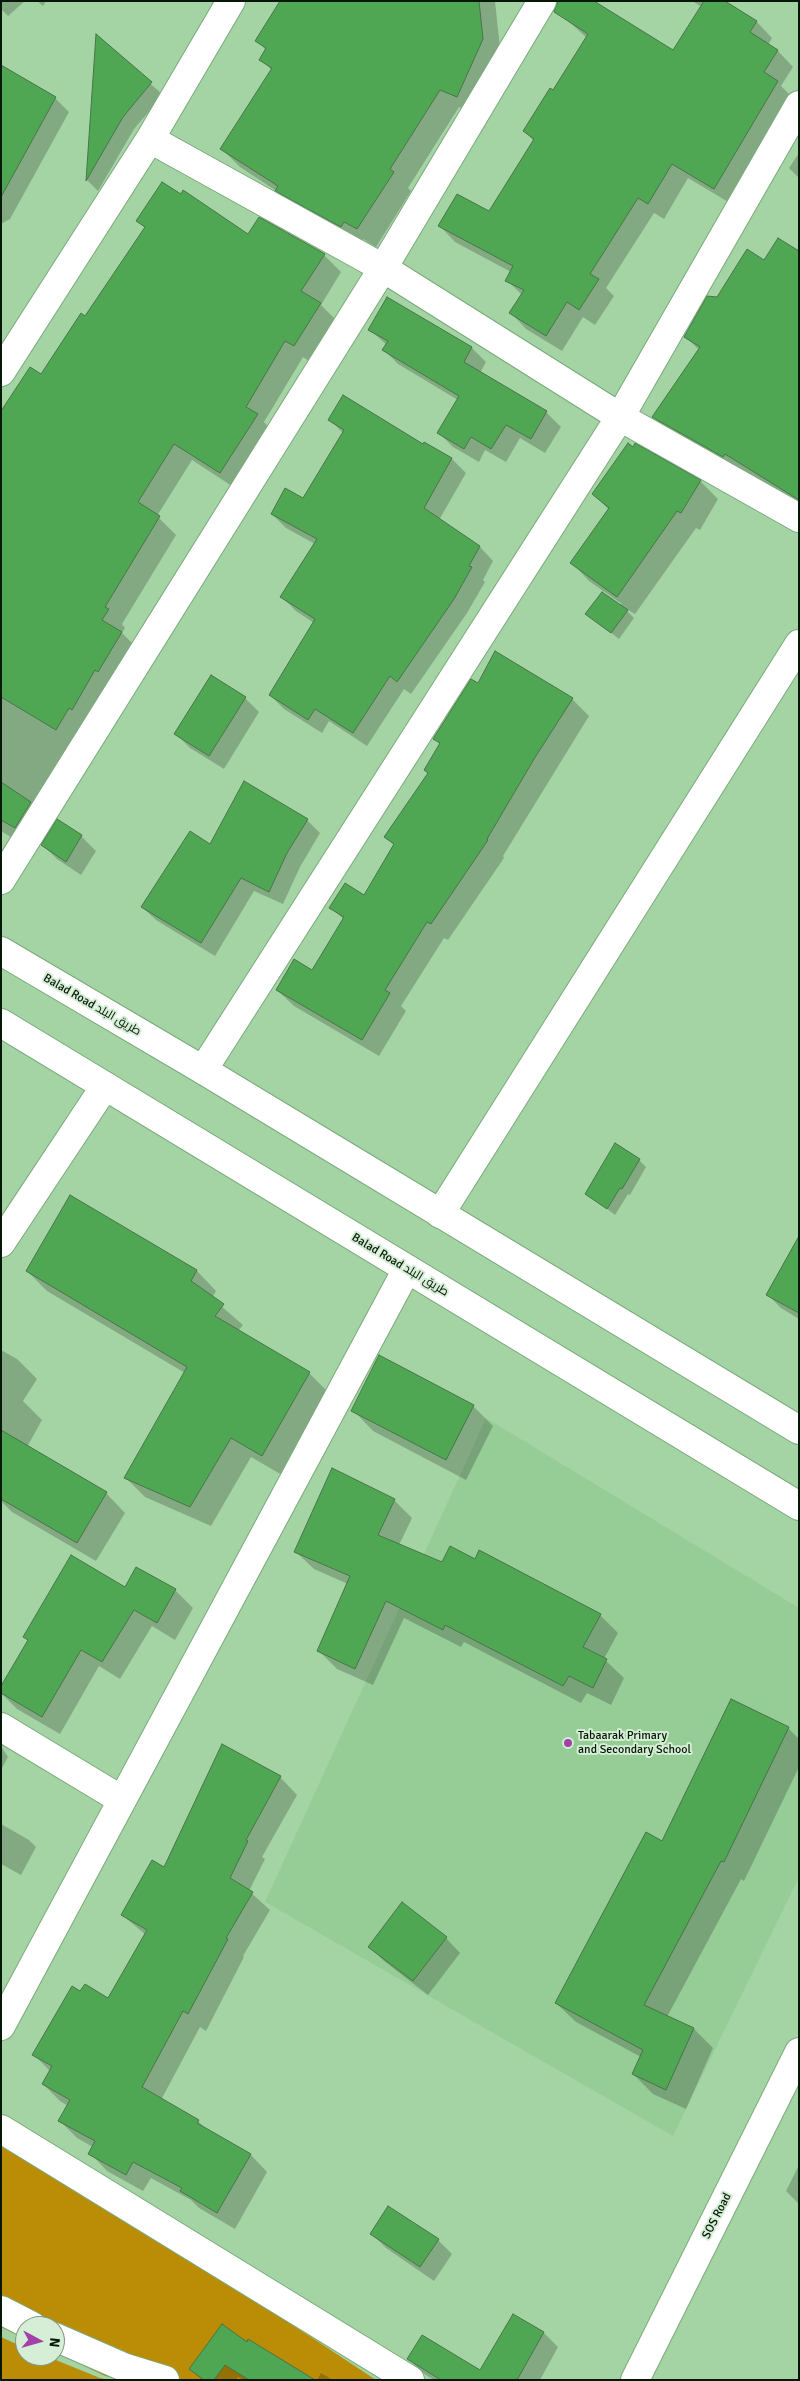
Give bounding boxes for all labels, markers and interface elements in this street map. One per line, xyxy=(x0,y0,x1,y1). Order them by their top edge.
street label: Balad Road طريق البلد xyxy=(41,971,143,1039)
street label: Balad Road طريق البلد xyxy=(349,1230,451,1300)
place label: Tabaarak Primary and Secondary School xyxy=(578,1729,691,1757)
marker: Tabaarak Primary and Secondary School xyxy=(562,1737,574,1749)
street label: SOS Road xyxy=(699,2191,735,2241)
north arrow xyxy=(15,2316,65,2366)
text: N xyxy=(45,2337,63,2348)

